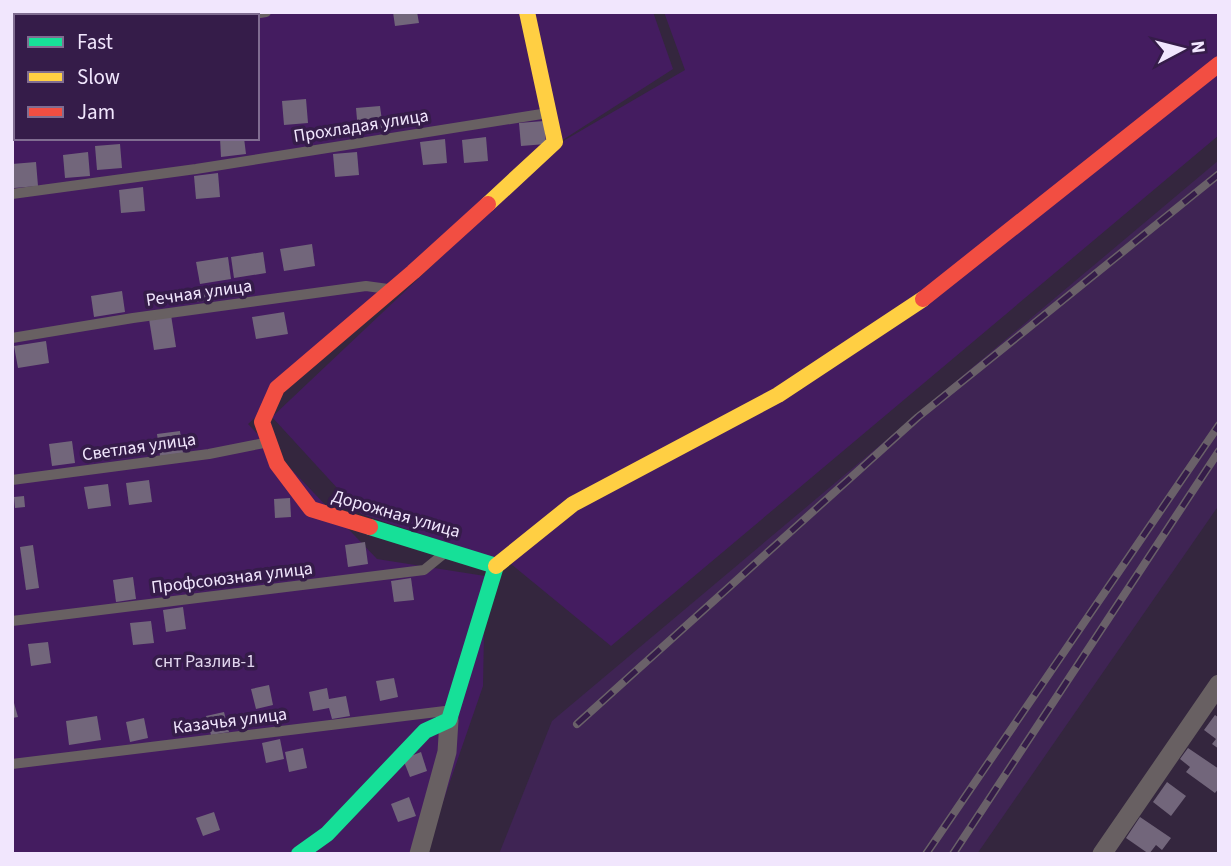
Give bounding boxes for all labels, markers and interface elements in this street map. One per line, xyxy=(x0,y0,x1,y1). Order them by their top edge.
legend xyxy=(14,14,259,140)
north arrow xyxy=(1147,14,1217,84)
text: Fast xyxy=(77,27,113,57)
text: N xyxy=(1183,39,1212,55)
text: Slow xyxy=(77,62,120,92)
text: Jam xyxy=(77,97,115,127)
street label: Прохладая улица xyxy=(292,103,430,149)
street label: Речная улица xyxy=(144,273,254,313)
street label: Светлая улица xyxy=(81,427,197,467)
street label: Дорожная улица xyxy=(329,484,463,544)
street label: Профсоюзная улица xyxy=(150,556,314,600)
park label: снт Разлив-1 xyxy=(155,649,255,674)
street label: Казачья улица xyxy=(172,702,288,740)

